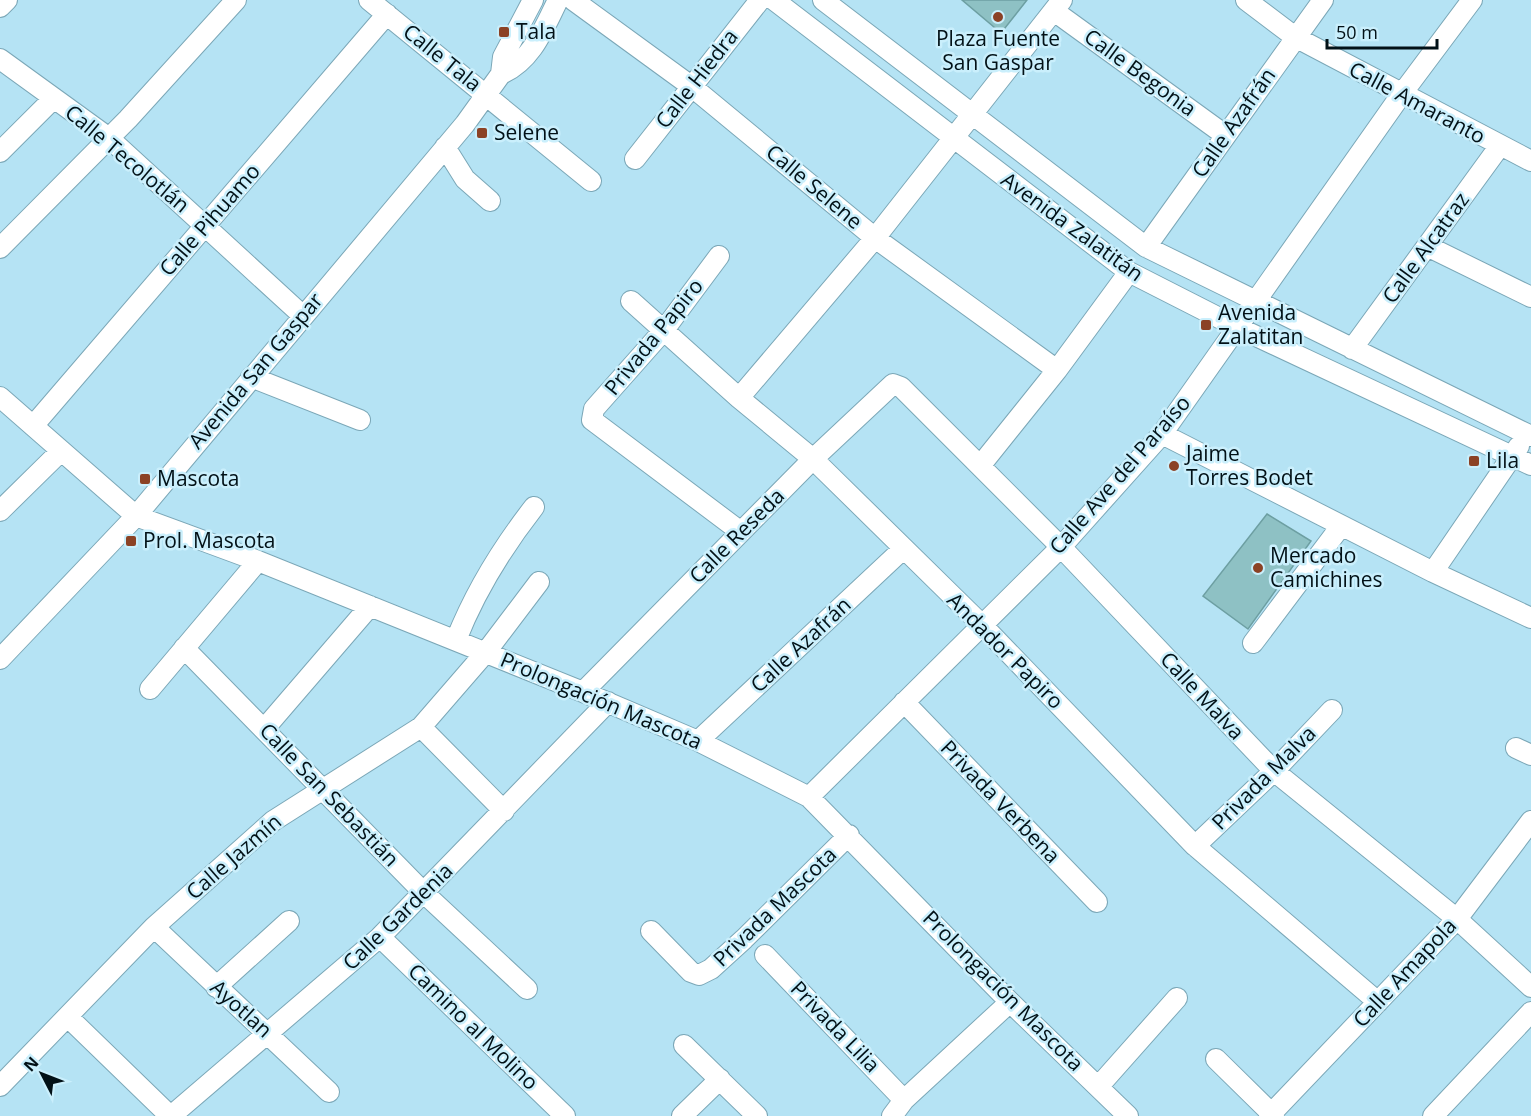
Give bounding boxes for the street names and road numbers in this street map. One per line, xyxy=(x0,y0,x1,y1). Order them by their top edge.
street label: Calle Tala xyxy=(398,17,488,97)
street label: Calle Begonia xyxy=(1079,22,1202,122)
street label: Calle Hiedra xyxy=(649,23,744,134)
street label: Calle Amaranto xyxy=(1345,54,1490,150)
street label: Calle Azafrán xyxy=(1185,62,1281,183)
street label: Calle Tecolotlán xyxy=(60,98,196,218)
street label: Calle Selene xyxy=(761,138,869,235)
street label: Calle Pihuamo xyxy=(153,157,266,281)
street label: Avenida Zalatitán xyxy=(996,165,1149,287)
street label: Calle Alcatraz xyxy=(1375,186,1475,308)
street label: Privada Papiro xyxy=(598,272,709,400)
street label: Avenida San Gaspar xyxy=(182,286,329,454)
street label: Calle Ave del Paraíso xyxy=(1043,389,1196,560)
street label: Calle Reseda xyxy=(683,482,790,589)
street label: Andador Papiro xyxy=(941,586,1070,715)
street label: Calle Azafrán xyxy=(744,590,857,698)
street label: Prolongación Mascota xyxy=(496,645,706,755)
street label: Calle Malva xyxy=(1155,645,1251,745)
street label: Calle San Sebastián xyxy=(254,716,406,872)
street label: Privada Malva xyxy=(1205,719,1322,836)
street label: Privada Verbena xyxy=(935,734,1067,869)
street label: Calle Jazmín xyxy=(180,807,287,905)
street label: Privada Mascota xyxy=(707,840,842,972)
street label: Calle Gardenia xyxy=(336,857,458,976)
street label: Prolongación Mascota xyxy=(917,904,1090,1077)
street label: Calle Amapola xyxy=(1346,912,1462,1033)
street label: Camino al Molino xyxy=(403,957,545,1096)
street label: Ayotlan xyxy=(205,973,278,1043)
street label: Privada Lilia xyxy=(785,974,886,1078)

